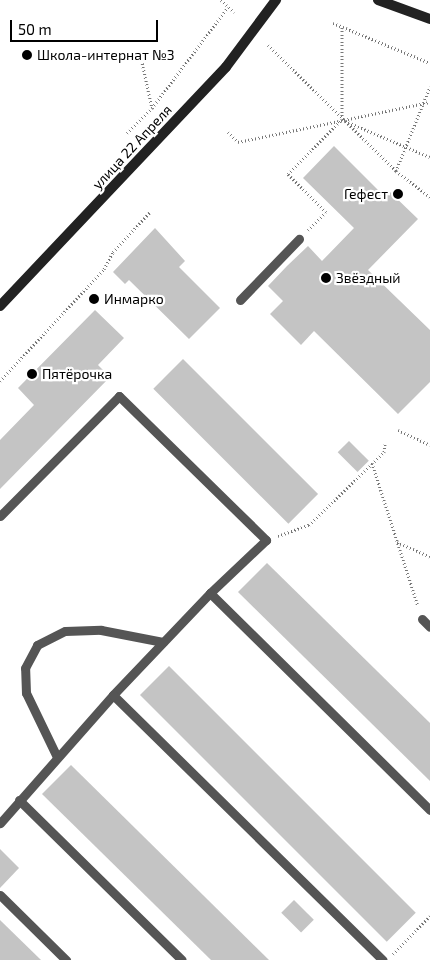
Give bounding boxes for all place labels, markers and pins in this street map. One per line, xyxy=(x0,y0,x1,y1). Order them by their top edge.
place label: Школа-интернат №3 xyxy=(37,47,175,63)
marker: Школа-интернат №3 xyxy=(21,49,33,61)
place label: Гефест xyxy=(344,186,388,202)
marker: Гефест xyxy=(392,188,404,200)
place label: Звёздный xyxy=(336,270,401,286)
marker: Звёздный xyxy=(320,272,332,284)
place label: Инмарко xyxy=(104,291,164,307)
marker: Инмарко xyxy=(88,293,100,305)
place label: Пятёрочка xyxy=(42,366,112,382)
marker: Пятёрочка xyxy=(26,368,38,380)

